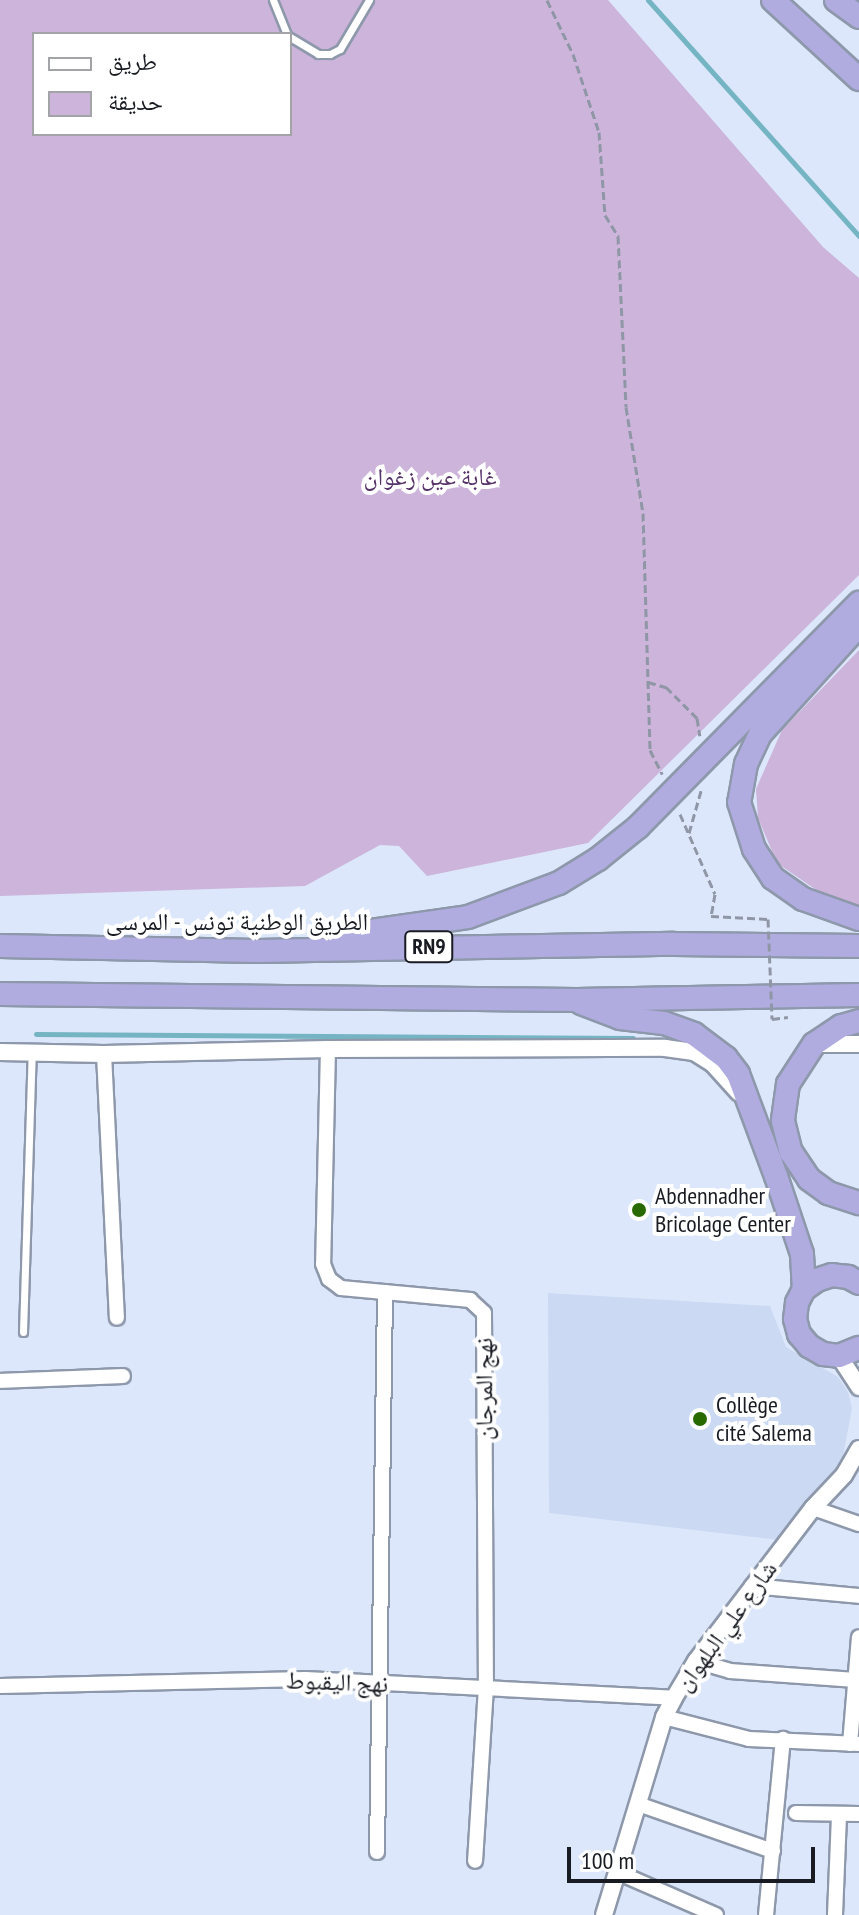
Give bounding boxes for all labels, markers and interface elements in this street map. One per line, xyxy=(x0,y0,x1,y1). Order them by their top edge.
legend xyxy=(32,32,292,136)
text: طريق xyxy=(108,46,157,77)
text: حديقة xyxy=(108,86,163,117)
park label: غابة عين زغوان xyxy=(363,463,497,491)
street label: الطريق الوطنية تونس - المرسى xyxy=(105,908,369,936)
road number: RN9 xyxy=(403,929,455,965)
place label: Abdennadher Bricolage Center xyxy=(655,1182,791,1238)
marker: Abdennadher Bricolage Center xyxy=(630,1201,648,1219)
street label: نهج المرجان xyxy=(470,1338,498,1440)
place label: Collège cité Salema xyxy=(716,1391,812,1447)
marker: Collège cité Salema xyxy=(691,1410,709,1428)
street label: شارع علي البلهوان xyxy=(669,1555,783,1697)
street label: نهج اليقبوط xyxy=(285,1666,389,1698)
scale bar xyxy=(571,1831,819,1881)
text: 100 m xyxy=(581,1845,634,1876)

